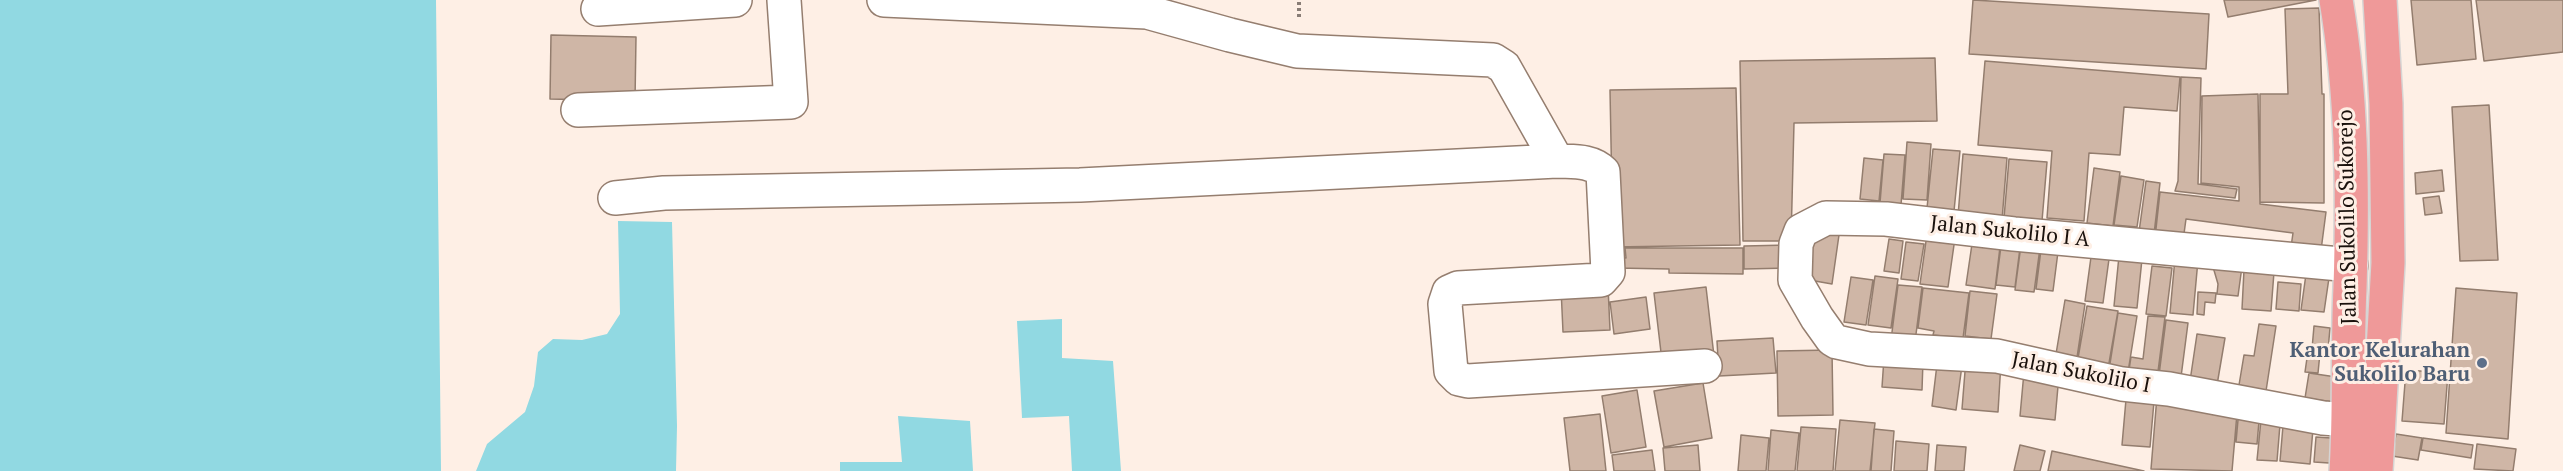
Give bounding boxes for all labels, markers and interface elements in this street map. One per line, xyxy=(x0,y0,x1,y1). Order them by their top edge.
street label: Jalan Sukolilo Sukorejo xyxy=(2334,109,2362,325)
street label: Jalan Sukolilo I A xyxy=(1929,211,2091,253)
place label: Kantor Kelurahan Sukolilo Baru xyxy=(2290,338,2470,388)
street label: Jalan Sukolilo I xyxy=(2009,347,2153,399)
marker: Kantor Kelurahan Sukolilo Baru xyxy=(2475,356,2489,370)

